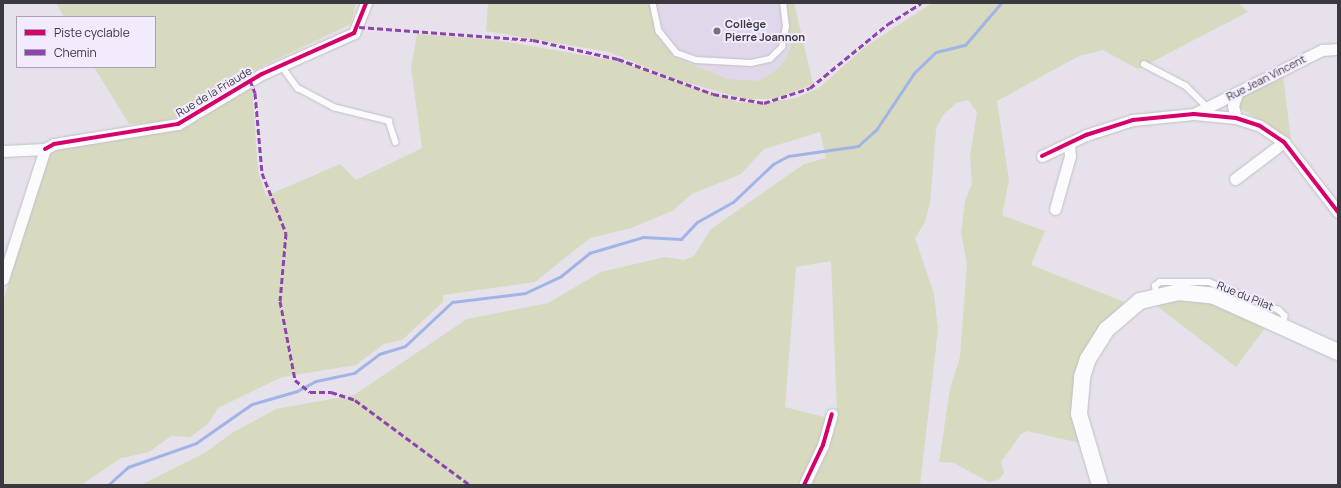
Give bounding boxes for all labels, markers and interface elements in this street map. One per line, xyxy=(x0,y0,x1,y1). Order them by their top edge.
legend xyxy=(16,16,156,68)
place label: Collège Pierre Joannon xyxy=(725,18,805,44)
text: Piste cyclable xyxy=(54,24,130,41)
marker: Collège Pierre Joannon xyxy=(712,26,722,36)
text: Chemin xyxy=(54,44,97,61)
street label: Rue Jean Vincent xyxy=(1224,52,1308,104)
street label: Rue de la Friaude xyxy=(174,64,254,120)
street label: Rue du Pilat xyxy=(1215,279,1275,313)

